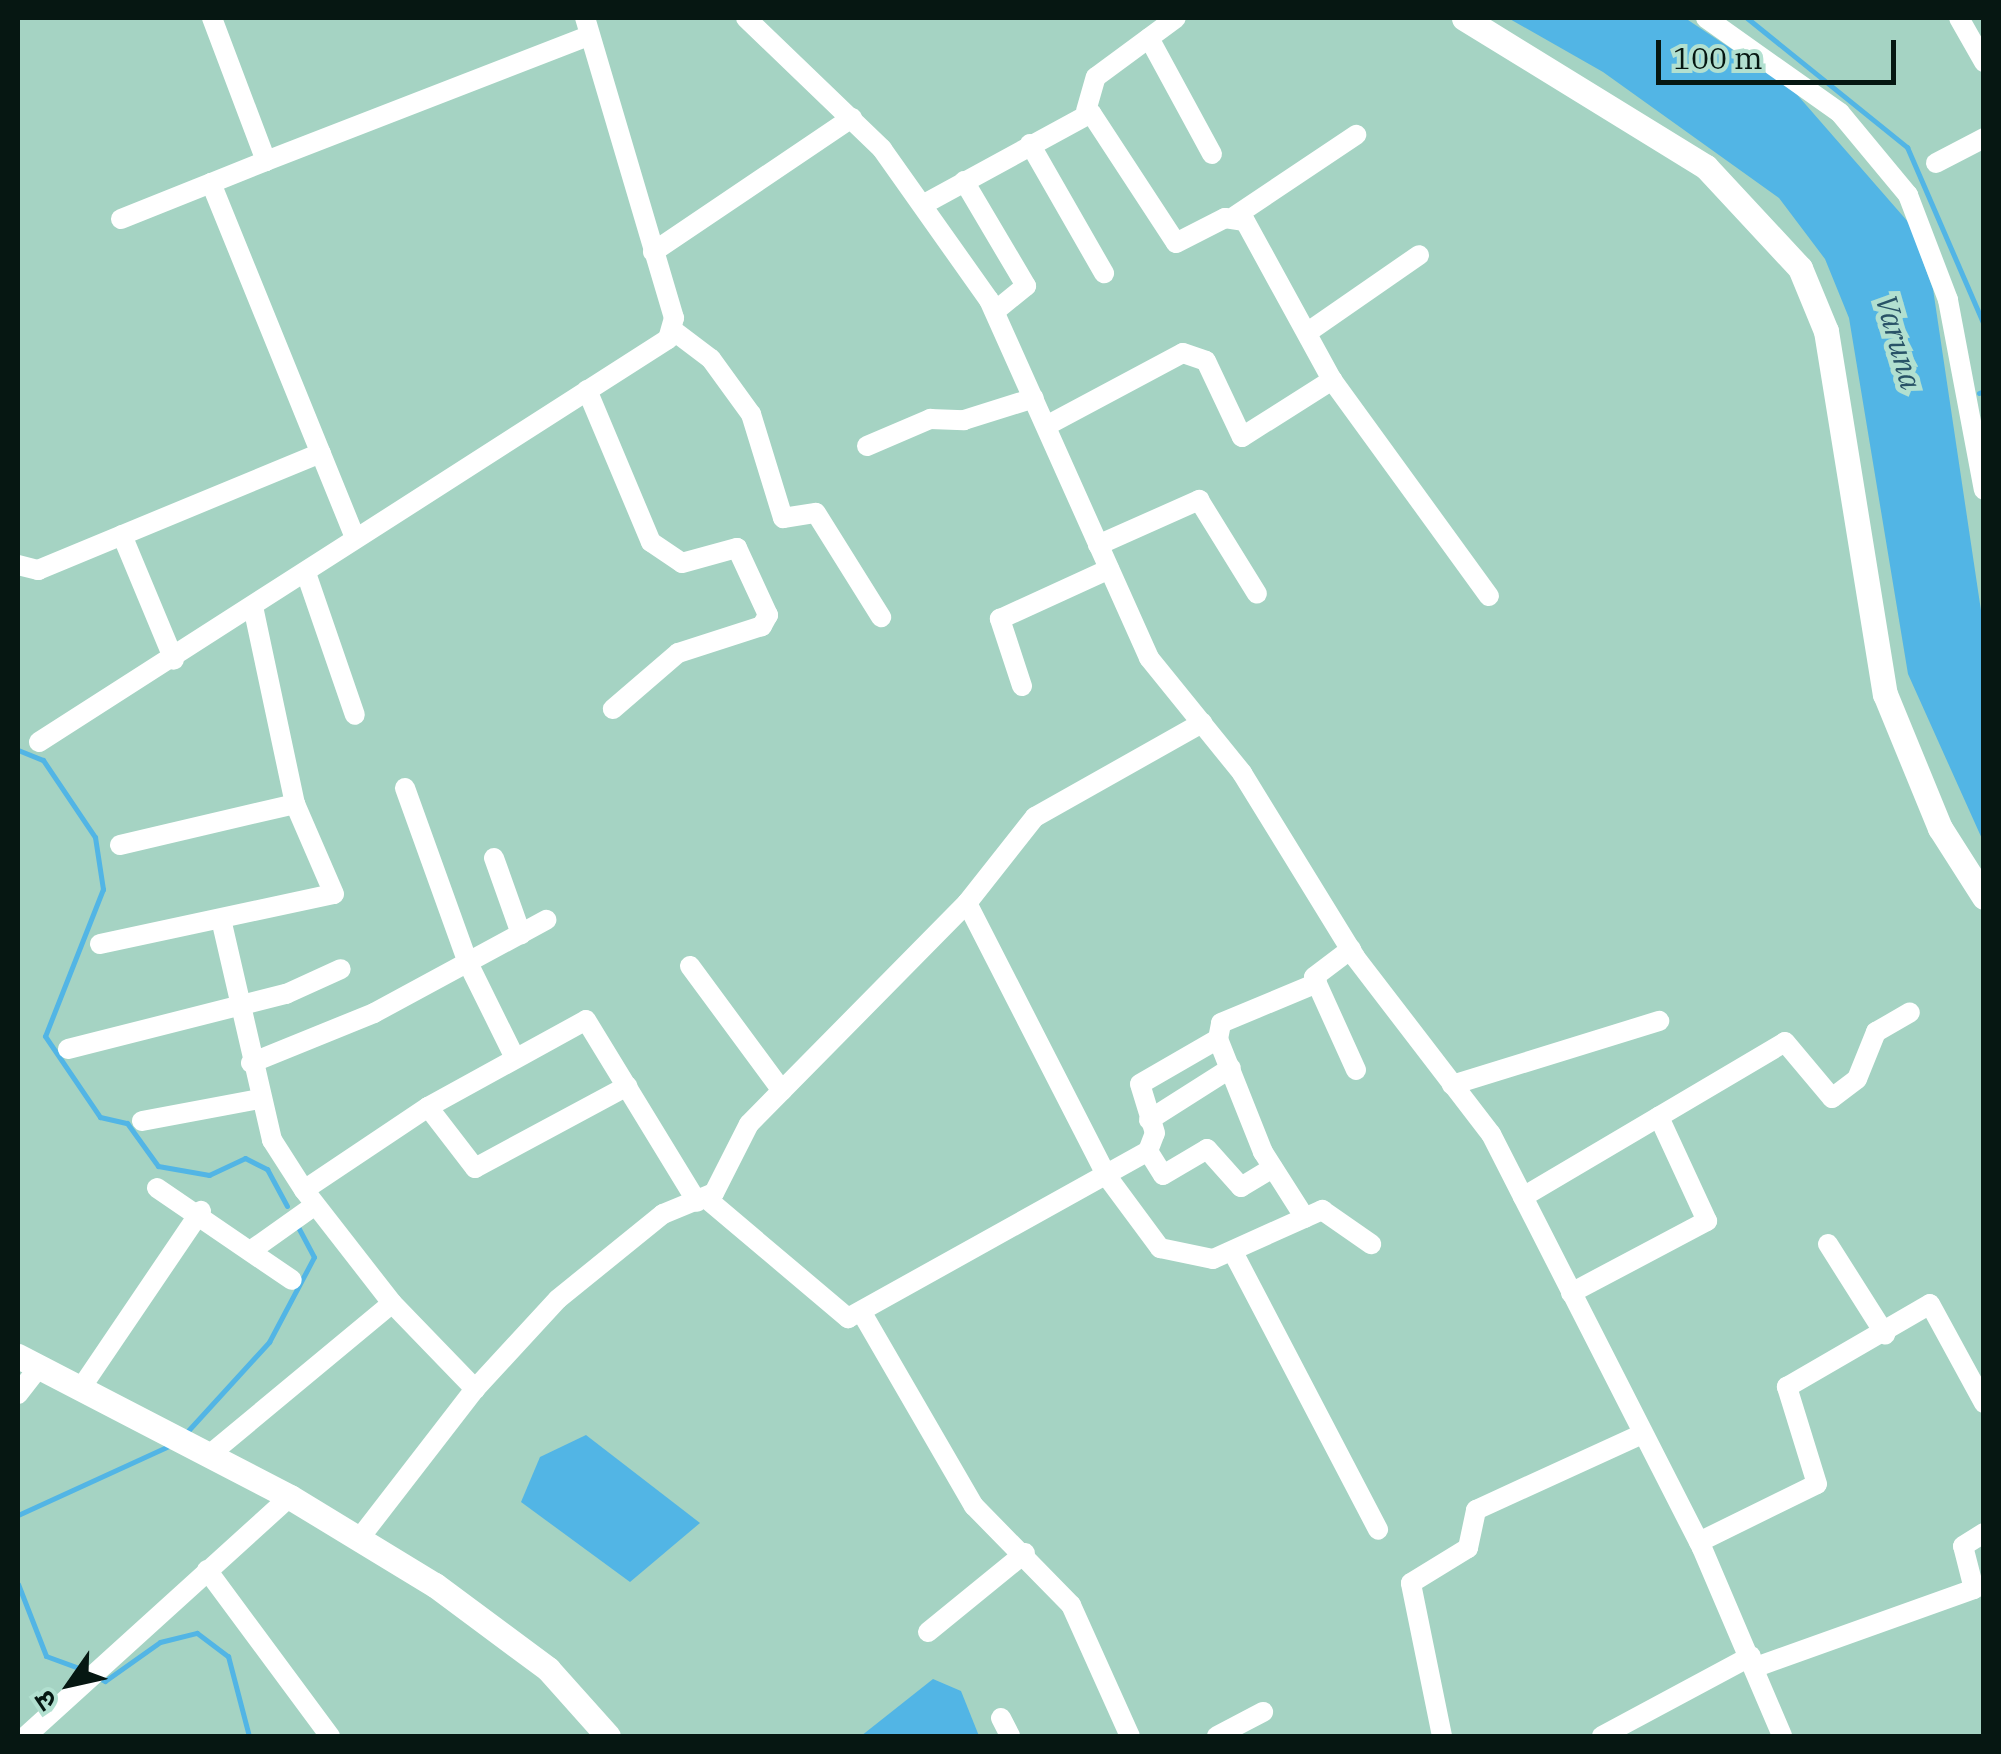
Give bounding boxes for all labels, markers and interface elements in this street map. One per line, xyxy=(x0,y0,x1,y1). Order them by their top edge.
scale bar xyxy=(1661,20,1901,82)
text: 100 m xyxy=(1673,38,1763,77)
water label: Varuna xyxy=(1868,291,1930,393)
north arrow xyxy=(20,1634,120,1734)
text: उ xyxy=(25,1684,65,1718)

